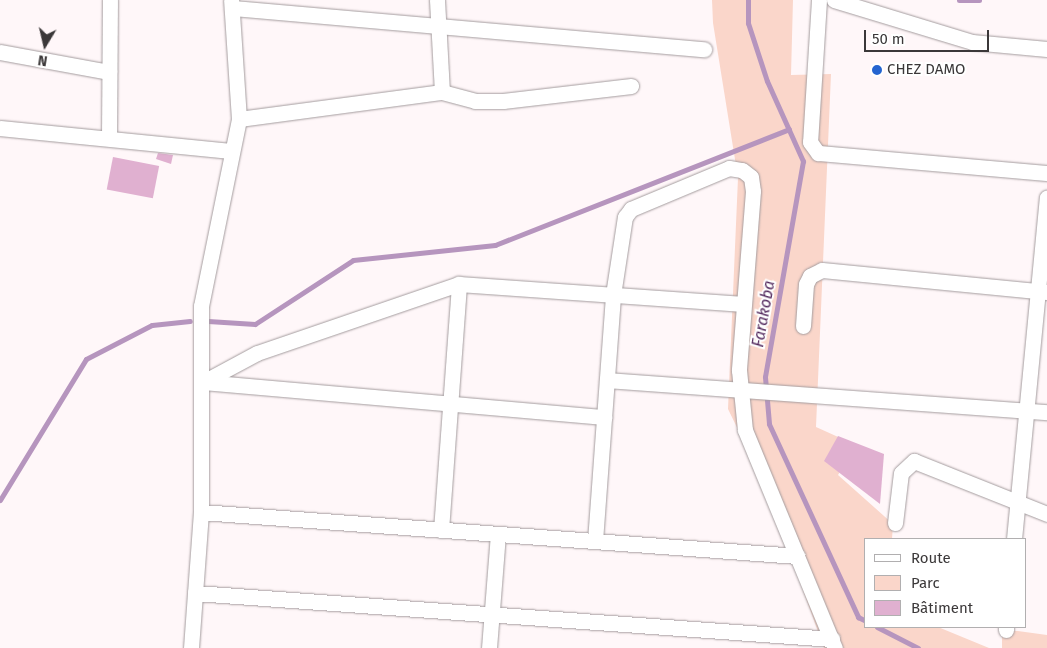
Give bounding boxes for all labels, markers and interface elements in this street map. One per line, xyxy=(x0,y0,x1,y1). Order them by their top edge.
north arrow xyxy=(20,20,70,70)
scale bar xyxy=(867,20,992,52)
text: 50 m xyxy=(872,30,905,48)
text: N xyxy=(37,51,49,69)
place label: CHEZ DAMO xyxy=(887,61,965,79)
marker: CHEZ DAMO xyxy=(871,64,883,76)
water label: Farakoba xyxy=(749,279,779,349)
legend xyxy=(864,538,1027,628)
text: Route xyxy=(911,549,951,567)
text: Parc xyxy=(911,574,940,592)
text: Bâtiment xyxy=(911,599,973,617)

